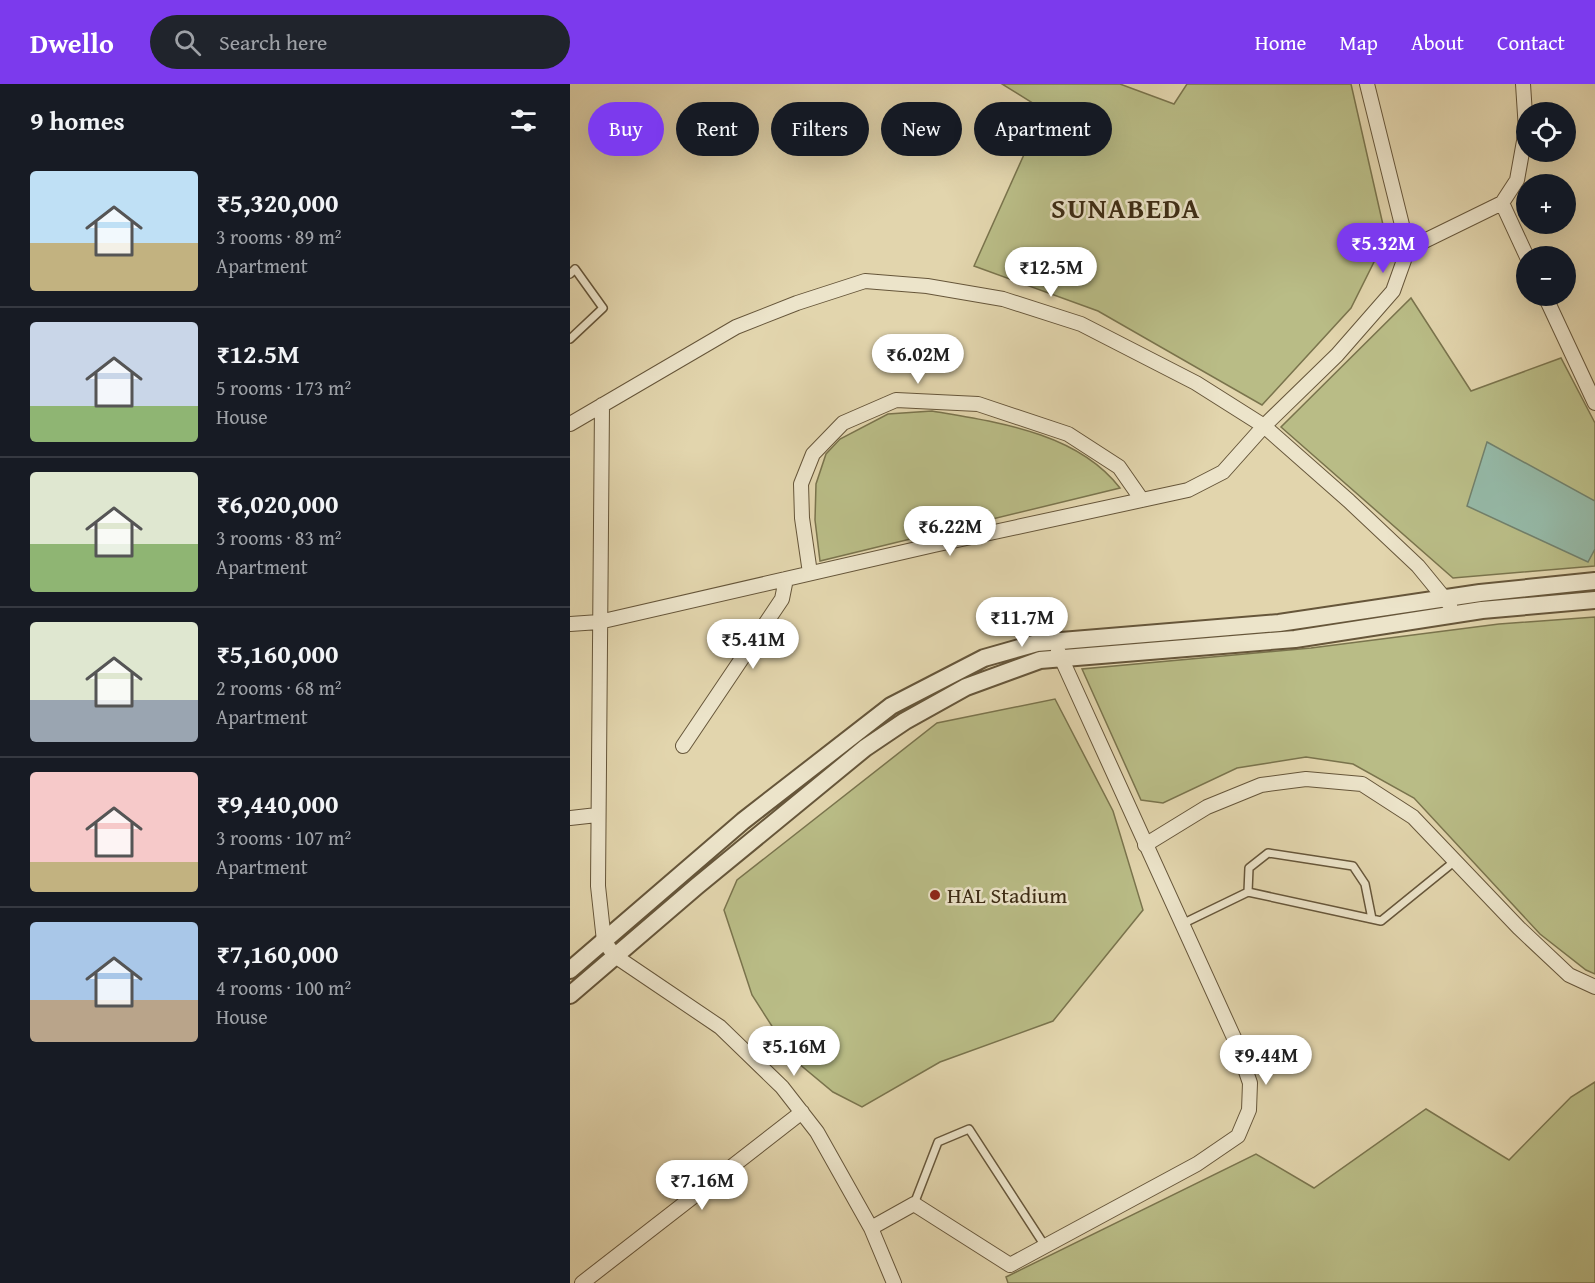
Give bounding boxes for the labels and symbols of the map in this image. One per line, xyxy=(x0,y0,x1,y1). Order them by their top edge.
district label: SUNABEDA xyxy=(1051,187,1201,228)
pin: ₹5.32M xyxy=(1334,223,1432,274)
pin: ₹12.5M xyxy=(1002,247,1100,298)
pin: ₹6.02M xyxy=(869,334,967,385)
pin: ₹6.22M xyxy=(901,506,999,557)
pin: ₹11.7M xyxy=(973,597,1071,648)
pin: ₹5.41M xyxy=(704,619,802,670)
place label: HAL Stadium xyxy=(947,879,1067,911)
marker: HAL Stadium xyxy=(928,888,942,902)
pin: ₹5.16M xyxy=(745,1026,843,1077)
pin: ₹9.44M xyxy=(1217,1035,1315,1086)
pin: ₹7.16M xyxy=(653,1160,751,1211)

